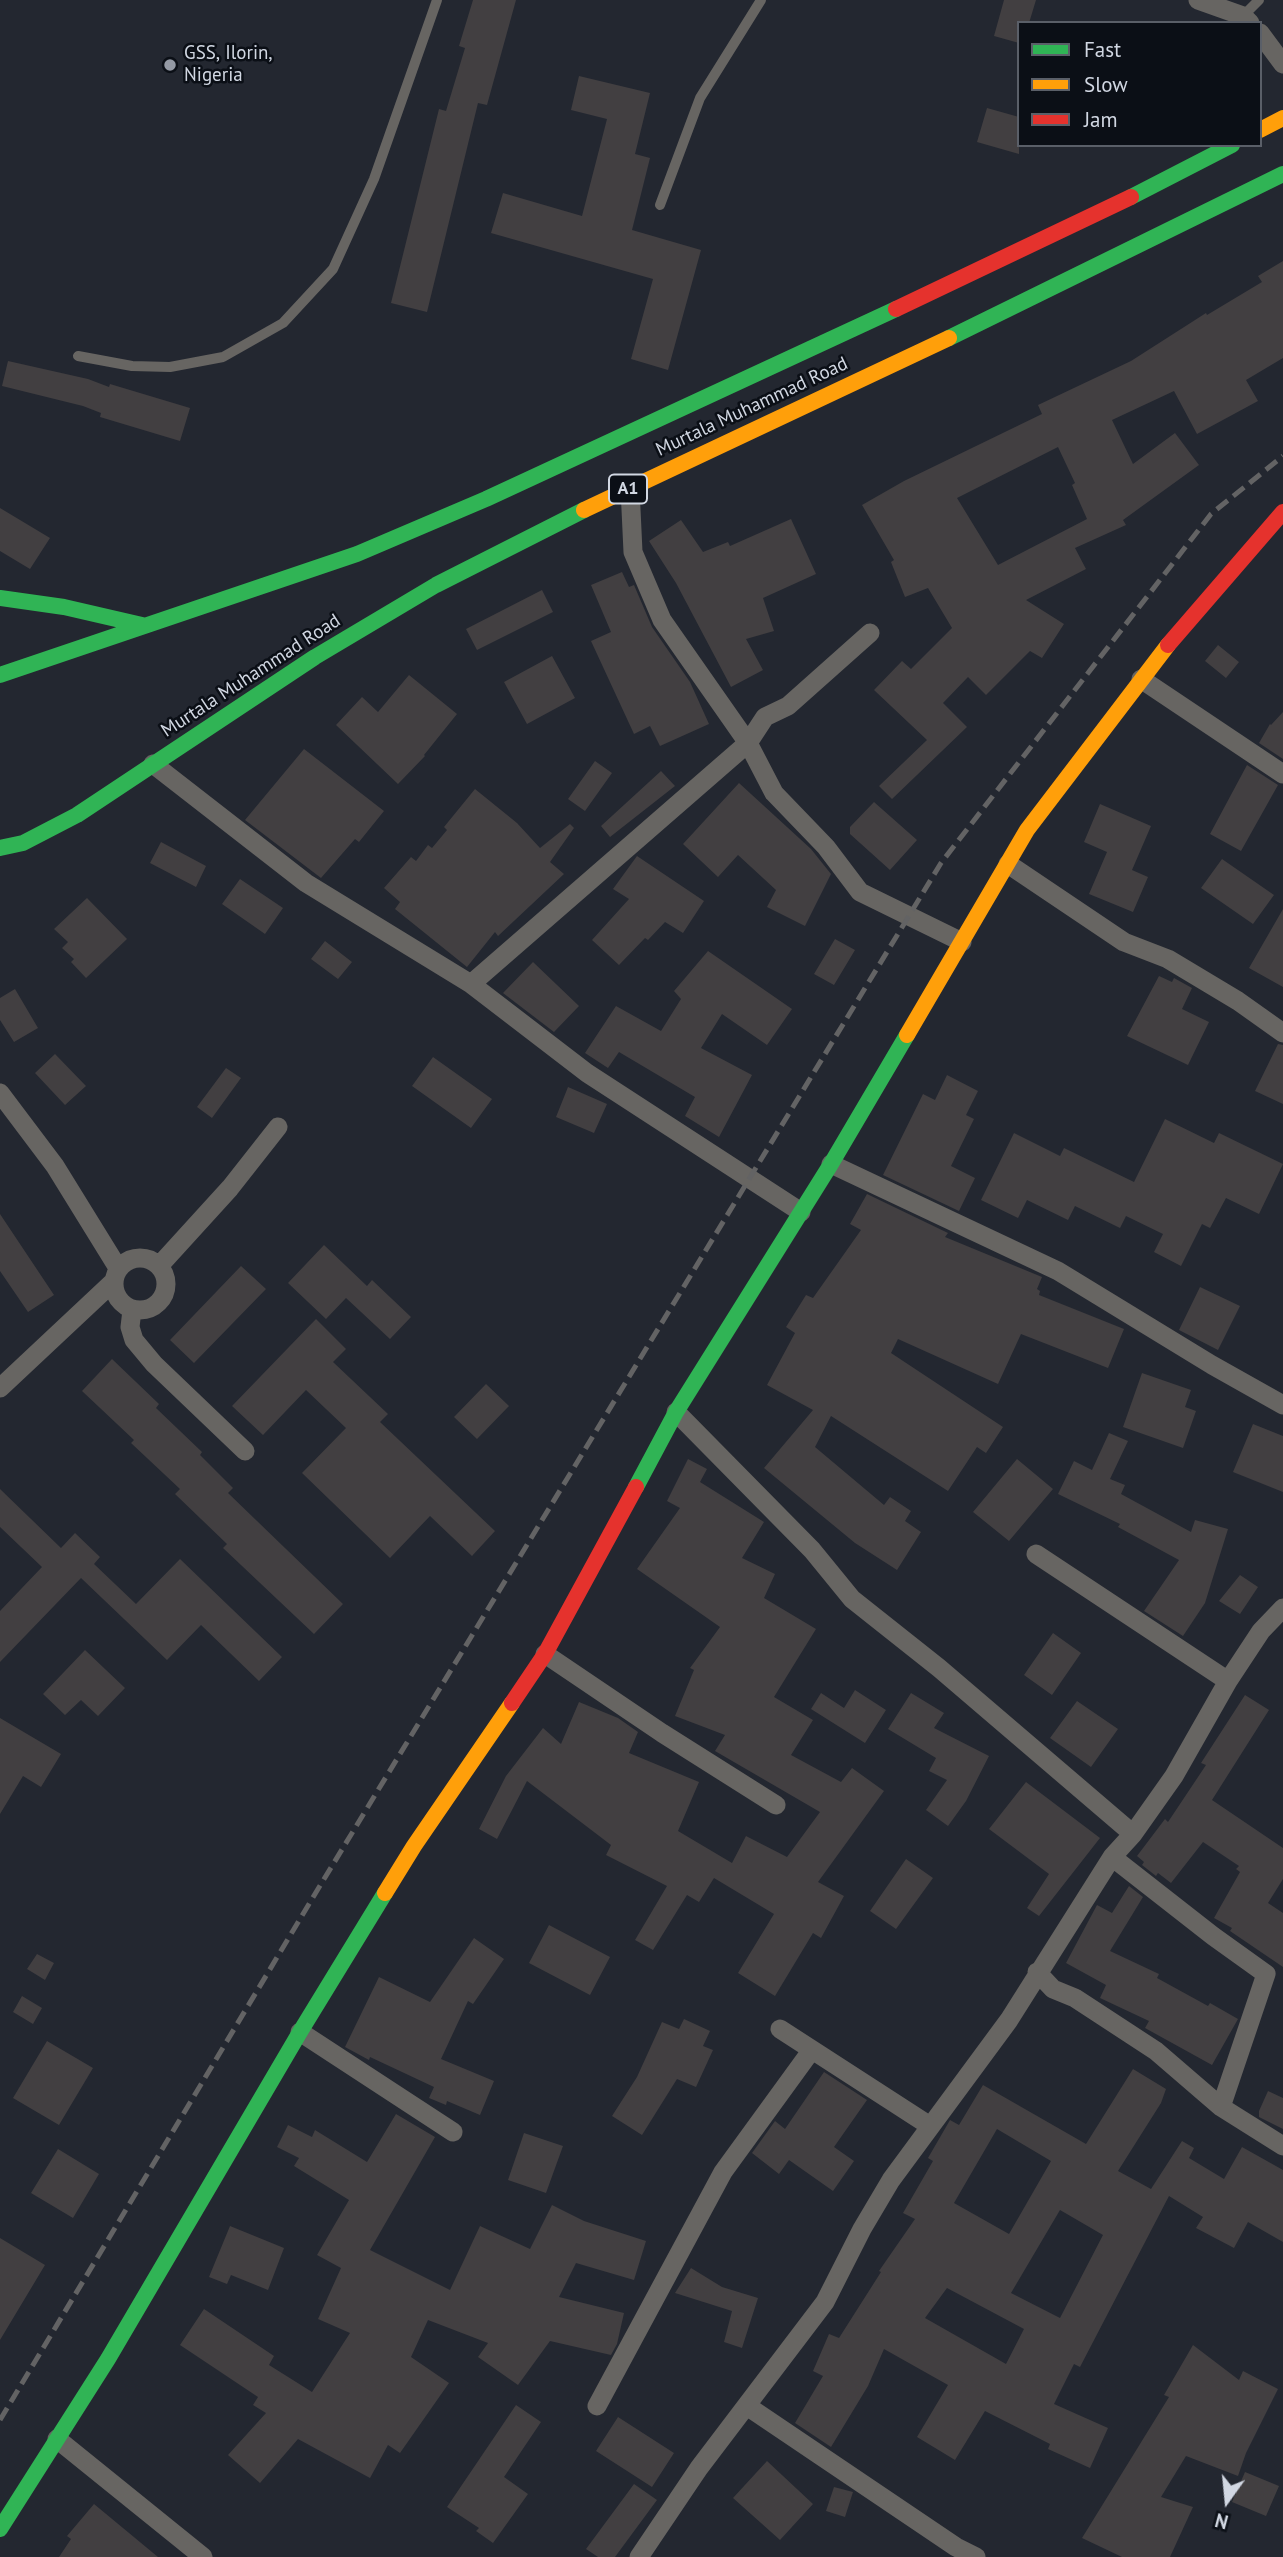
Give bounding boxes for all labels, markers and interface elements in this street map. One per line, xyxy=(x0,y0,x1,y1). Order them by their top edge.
legend xyxy=(1017,21,1262,147)
text: Fast xyxy=(1084,36,1121,63)
place label: GSS, Ilorin, Nigeria xyxy=(184,43,273,87)
marker: GSS, Ilorin, Nigeria xyxy=(162,57,178,73)
text: Slow xyxy=(1084,71,1128,98)
text: Jam xyxy=(1084,106,1118,133)
street label: Murtala Muhammad Road xyxy=(652,352,852,462)
road number: A1 xyxy=(609,475,647,504)
street label: Murtala Muhammad Road xyxy=(157,609,345,743)
north arrow xyxy=(1192,2466,1262,2536)
text: N xyxy=(1212,2508,1231,2534)

